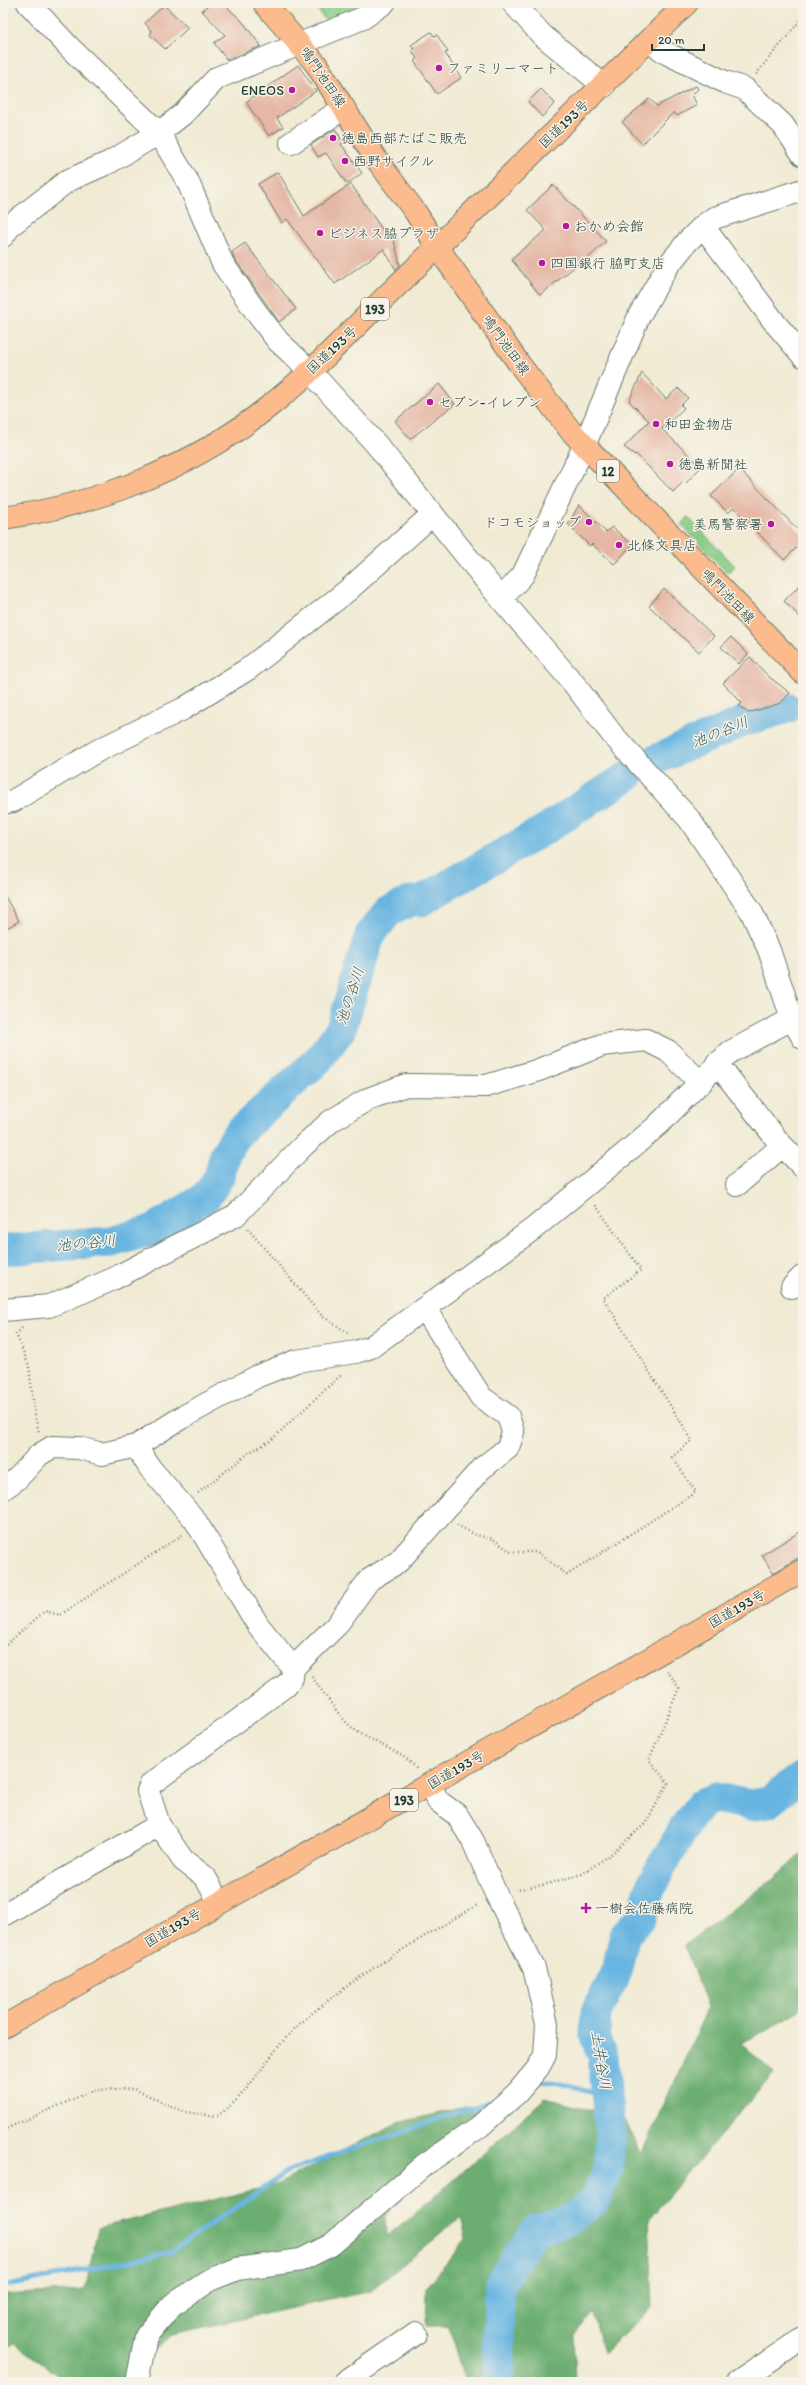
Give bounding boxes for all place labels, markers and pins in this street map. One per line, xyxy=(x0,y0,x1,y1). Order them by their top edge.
place label: ファミリーマート xyxy=(447,60,559,77)
marker: ファミリーマート xyxy=(434,63,444,73)
place label: ENEOS xyxy=(241,82,284,99)
marker: ENEOS xyxy=(287,85,297,95)
place label: 徳島西部たばこ販売 xyxy=(341,130,467,147)
marker: 徳島西部たばこ販売 xyxy=(328,133,338,143)
place label: 西野サイクル xyxy=(353,153,435,170)
marker: 西野サイクル xyxy=(340,156,350,166)
place label: おかめ会館 xyxy=(574,218,644,235)
marker: おかめ会館 xyxy=(561,221,571,231)
place label: ビジネス脇プラザ xyxy=(328,225,439,242)
marker: ビジネス脇プラザ xyxy=(315,228,325,238)
place label: 四国銀行 脇町支店 xyxy=(550,255,665,272)
marker: 四国銀行 脇町支店 xyxy=(537,258,547,268)
place label: セブン-イレブン xyxy=(438,394,542,411)
marker: セブン-イレブン xyxy=(425,397,435,407)
place label: 和田金物店 xyxy=(664,416,734,433)
marker: 和田金物店 xyxy=(651,419,661,429)
place label: 徳島新聞社 xyxy=(678,456,748,473)
marker: 徳島新聞社 xyxy=(665,459,675,469)
place label: ドコモショップ xyxy=(484,514,581,531)
place label: 美馬警察署 xyxy=(693,516,763,533)
marker: ドコモショップ xyxy=(584,517,594,527)
marker: 美馬警察署 xyxy=(766,519,776,529)
place label: 北條文具店 xyxy=(627,537,697,554)
marker: 北條文具店 xyxy=(614,540,624,550)
place label: 一樹会佐藤病院 xyxy=(595,1900,693,1917)
marker: 一樹会佐藤病院 xyxy=(580,1902,592,1914)

